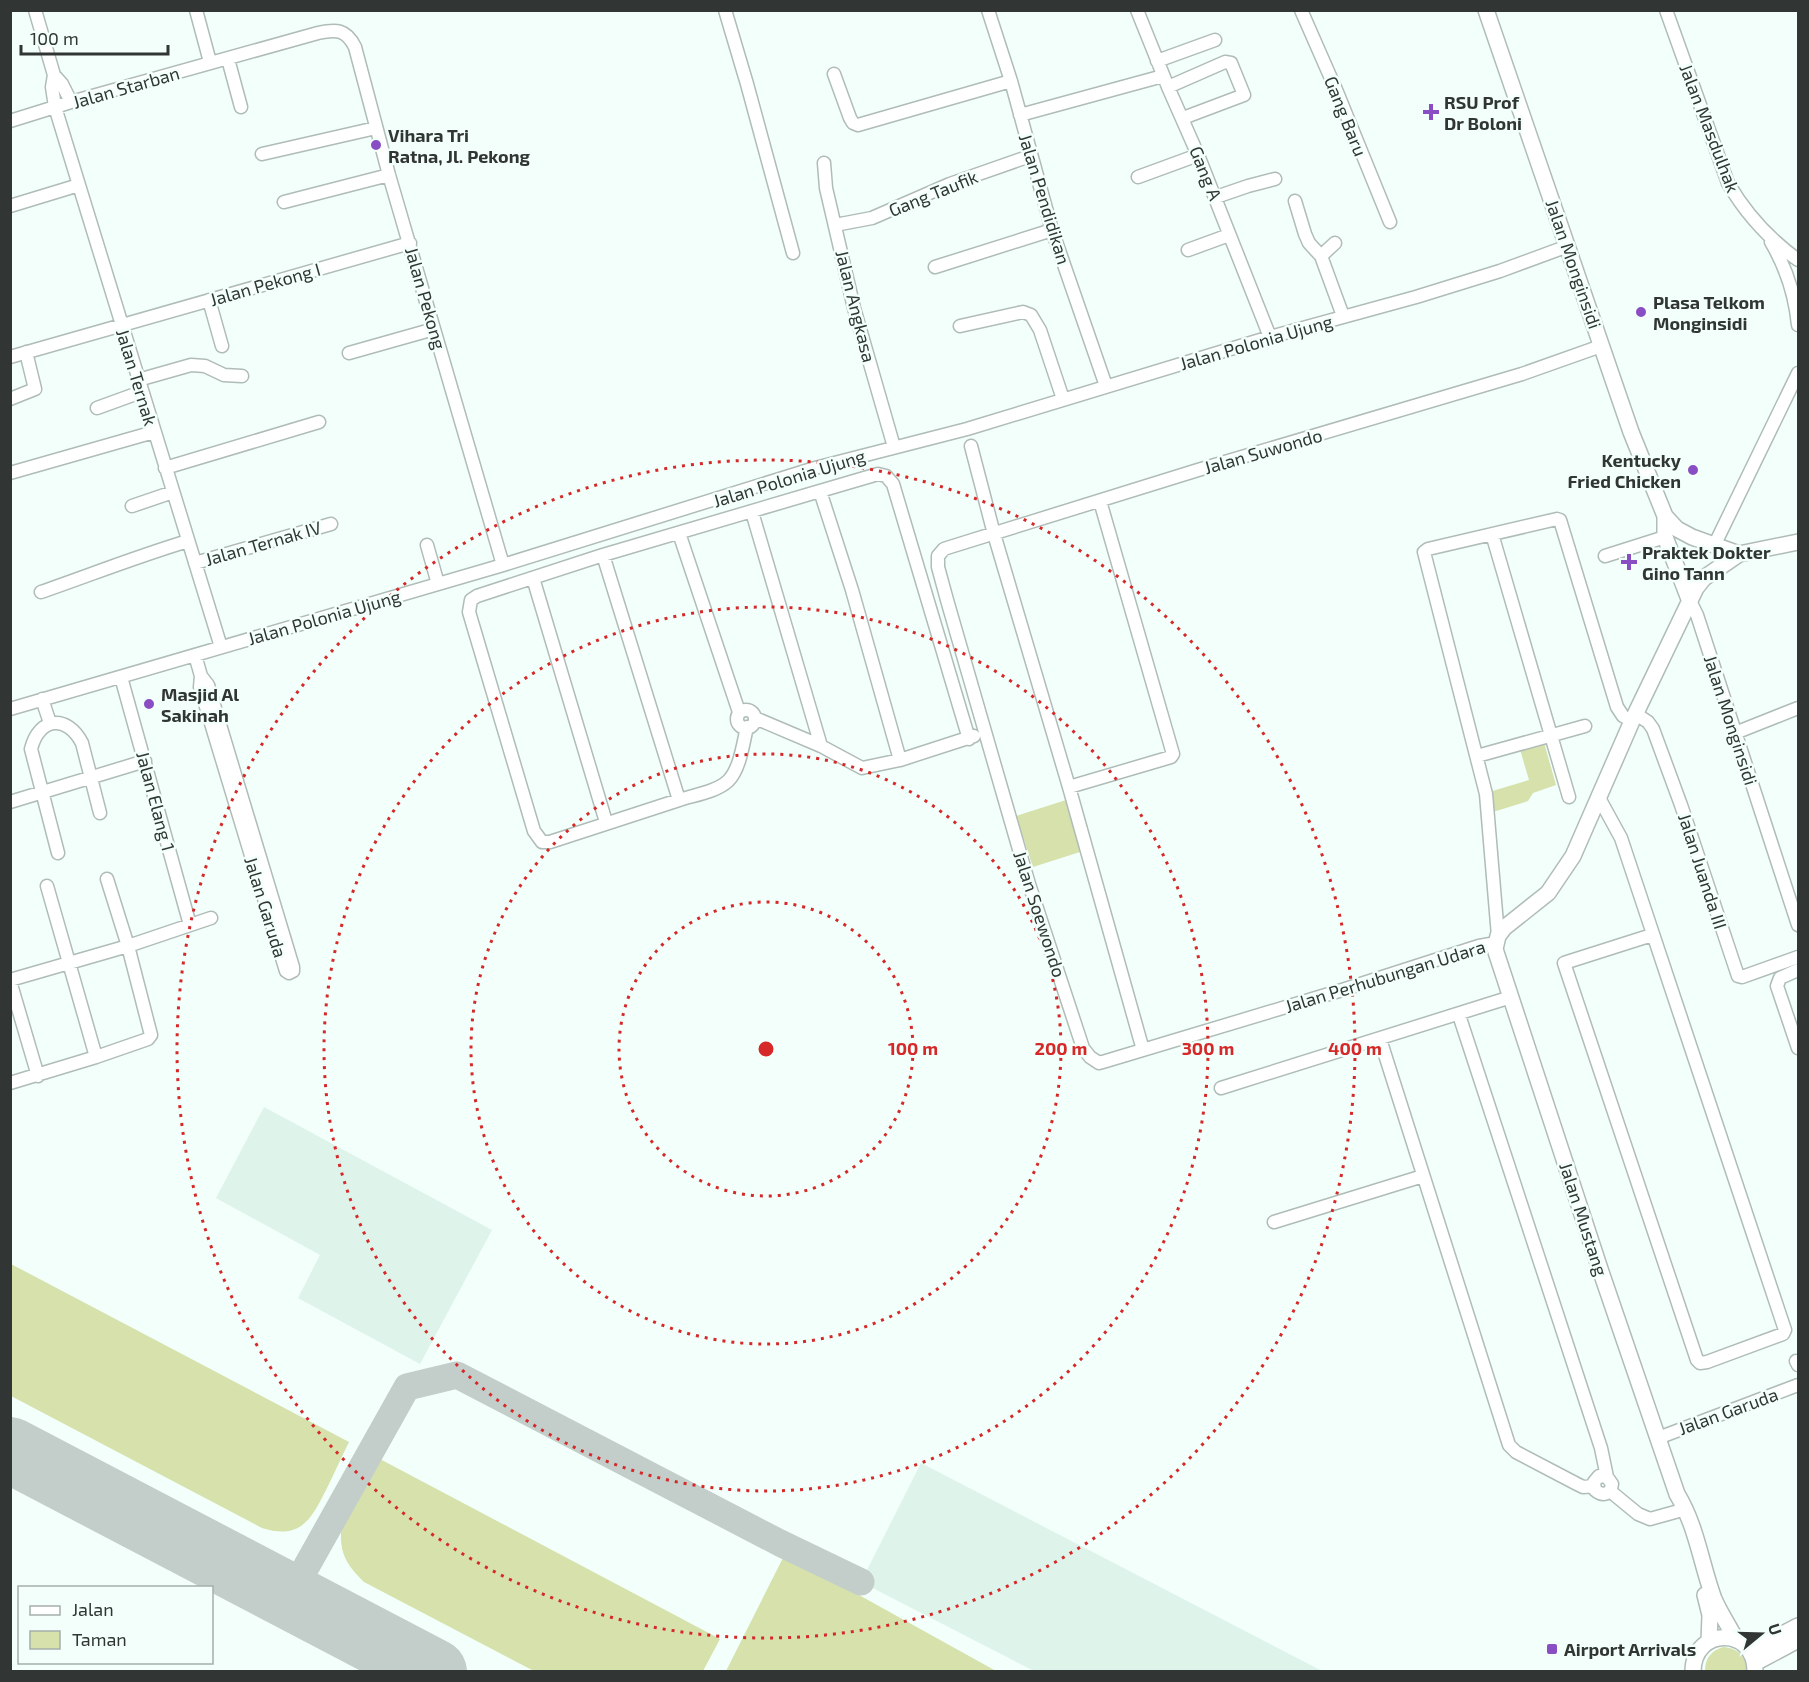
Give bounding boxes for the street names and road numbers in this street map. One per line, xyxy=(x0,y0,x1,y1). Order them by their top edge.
street label: Jalan Starban xyxy=(70,61,182,113)
street label: Jalan Masdulhak xyxy=(1675,61,1745,195)
street label: Gang Baru xyxy=(1320,73,1372,159)
street label: Jalan Pendidikan xyxy=(1015,131,1075,267)
street label: Gang A xyxy=(1185,143,1227,204)
street label: Gang Taufik xyxy=(885,165,981,221)
street label: Jalan Monginsidi xyxy=(1542,196,1606,332)
street label: Jalan Pekong xyxy=(401,244,451,352)
street label: Jalan Angkasa xyxy=(831,248,881,364)
street label: Jalan Pekong I xyxy=(207,258,323,310)
street label: Jalan Polonia Ujung xyxy=(1177,310,1335,374)
street label: Jalan Ternak xyxy=(112,326,162,428)
street label: Jalan Suwondo xyxy=(1201,424,1325,478)
street label: Jalan Polonia Ujung xyxy=(710,444,868,512)
street label: Jalan Ternak IV xyxy=(202,516,324,570)
street label: Jalan Polonia Ujung xyxy=(245,585,403,649)
street label: Jalan Monginsidi xyxy=(1700,652,1762,788)
street label: Jalan Elang 1 xyxy=(132,749,180,853)
street label: Jalan Juanda III xyxy=(1674,810,1732,932)
street label: Jalan Soewondo xyxy=(1009,848,1071,980)
street label: Jalan Garuda xyxy=(240,854,292,960)
street label: Jalan Perhubungan Udara xyxy=(1282,935,1488,1017)
street label: Jalan Mustang xyxy=(1555,1159,1613,1279)
street label: Jalan Garuda xyxy=(1675,1383,1781,1439)

